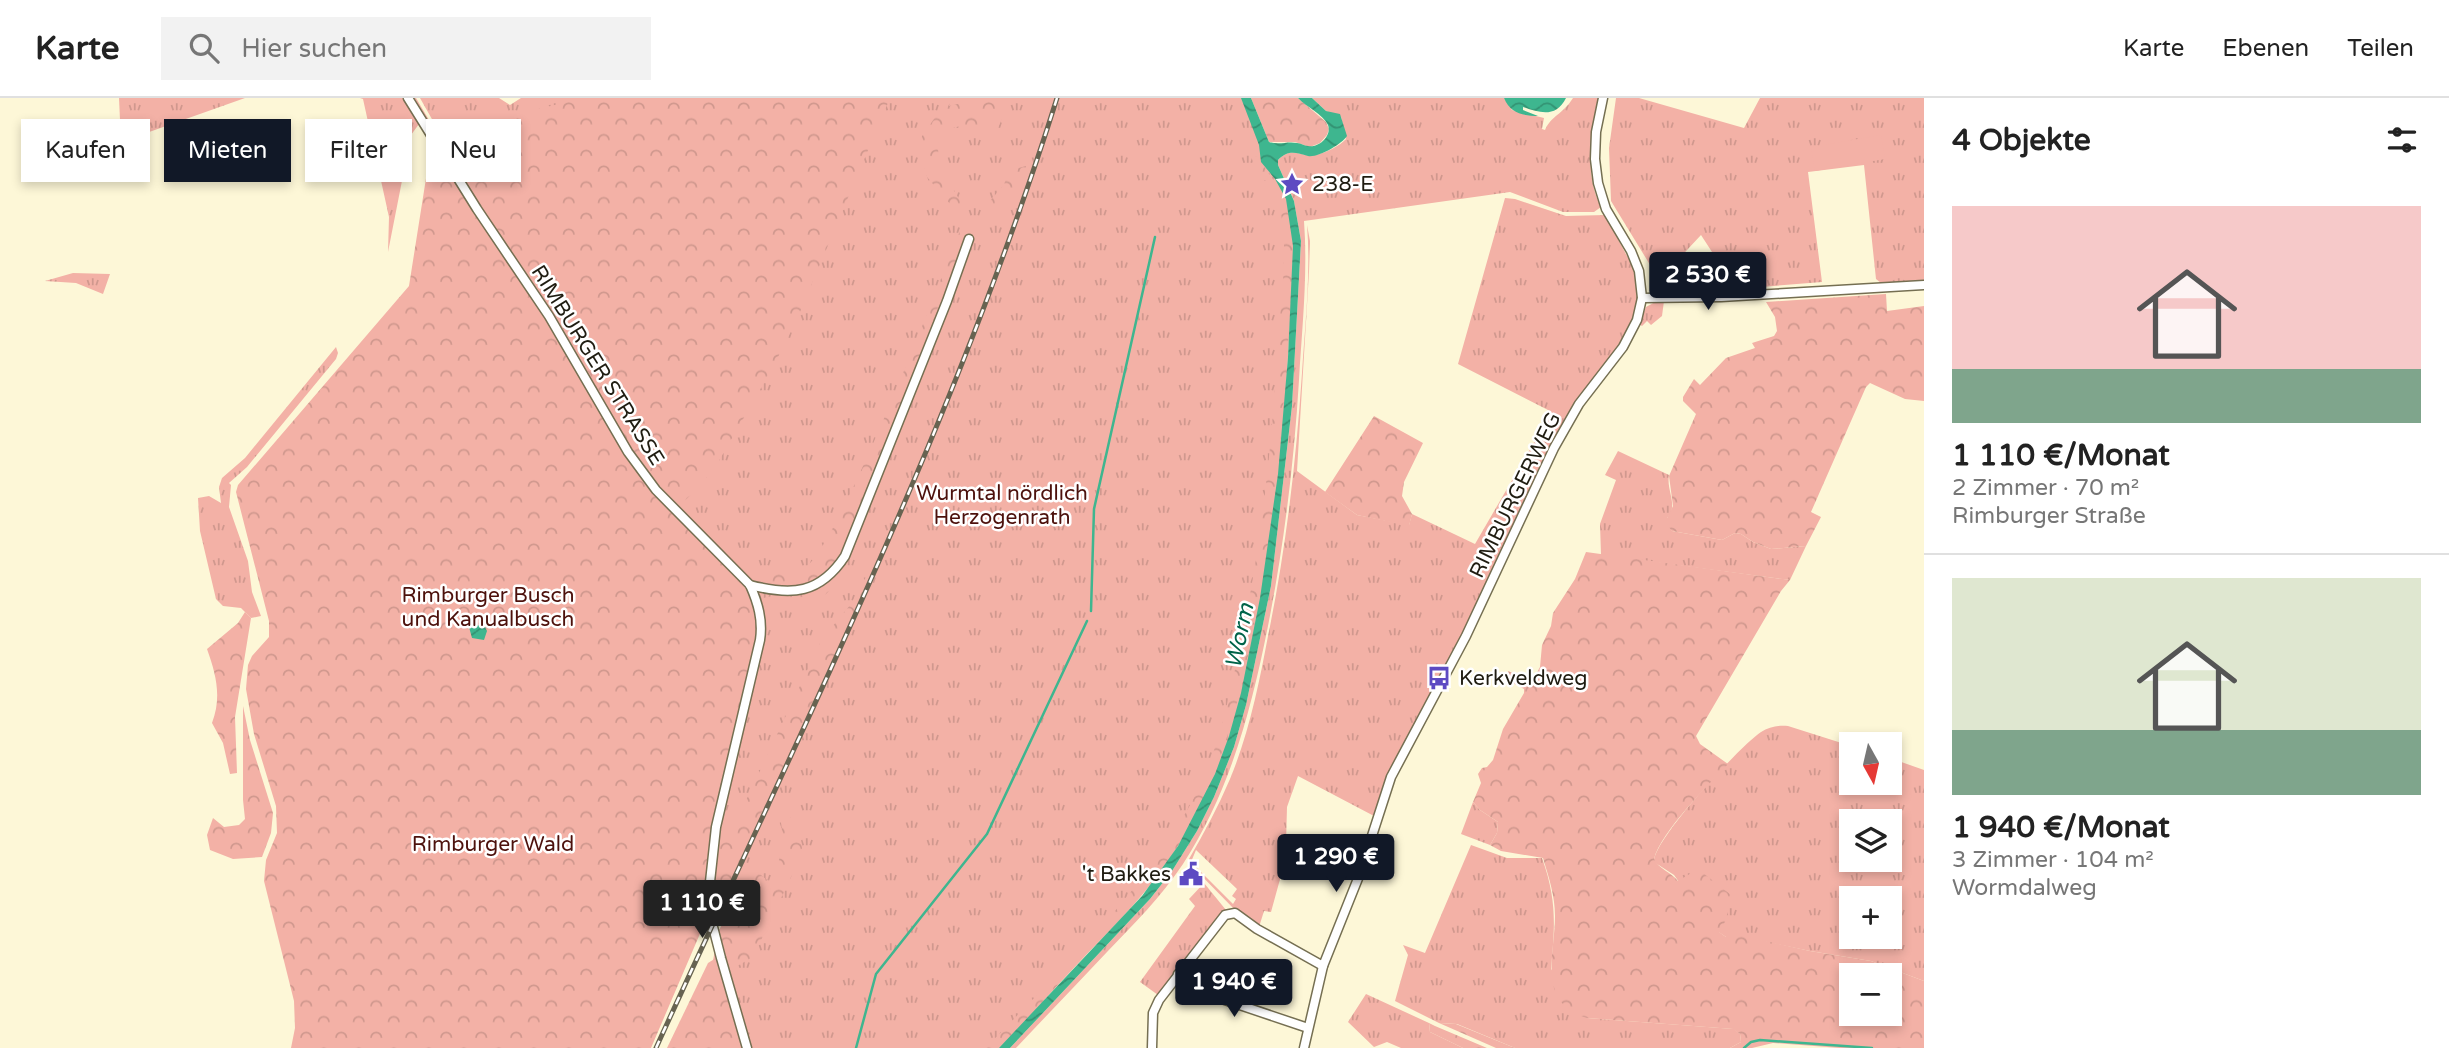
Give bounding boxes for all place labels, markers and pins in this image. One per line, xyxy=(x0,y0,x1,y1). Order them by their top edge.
place icon: 238-E xyxy=(1278,170,1306,198)
place label: 238-E xyxy=(1312,172,1374,197)
pin: 2 530 € xyxy=(1643,252,1773,312)
bus stop icon: Kerkveldweg xyxy=(1425,664,1453,692)
place label: Kerkveldweg xyxy=(1459,666,1587,691)
pin: 1 290 € xyxy=(1271,834,1401,894)
public building icon: 't Bakkes xyxy=(1177,860,1205,888)
place label: 't Bakkes xyxy=(1082,862,1171,887)
pin: 1 110 € xyxy=(637,880,767,940)
pin: 1 940 € xyxy=(1169,960,1299,1019)

